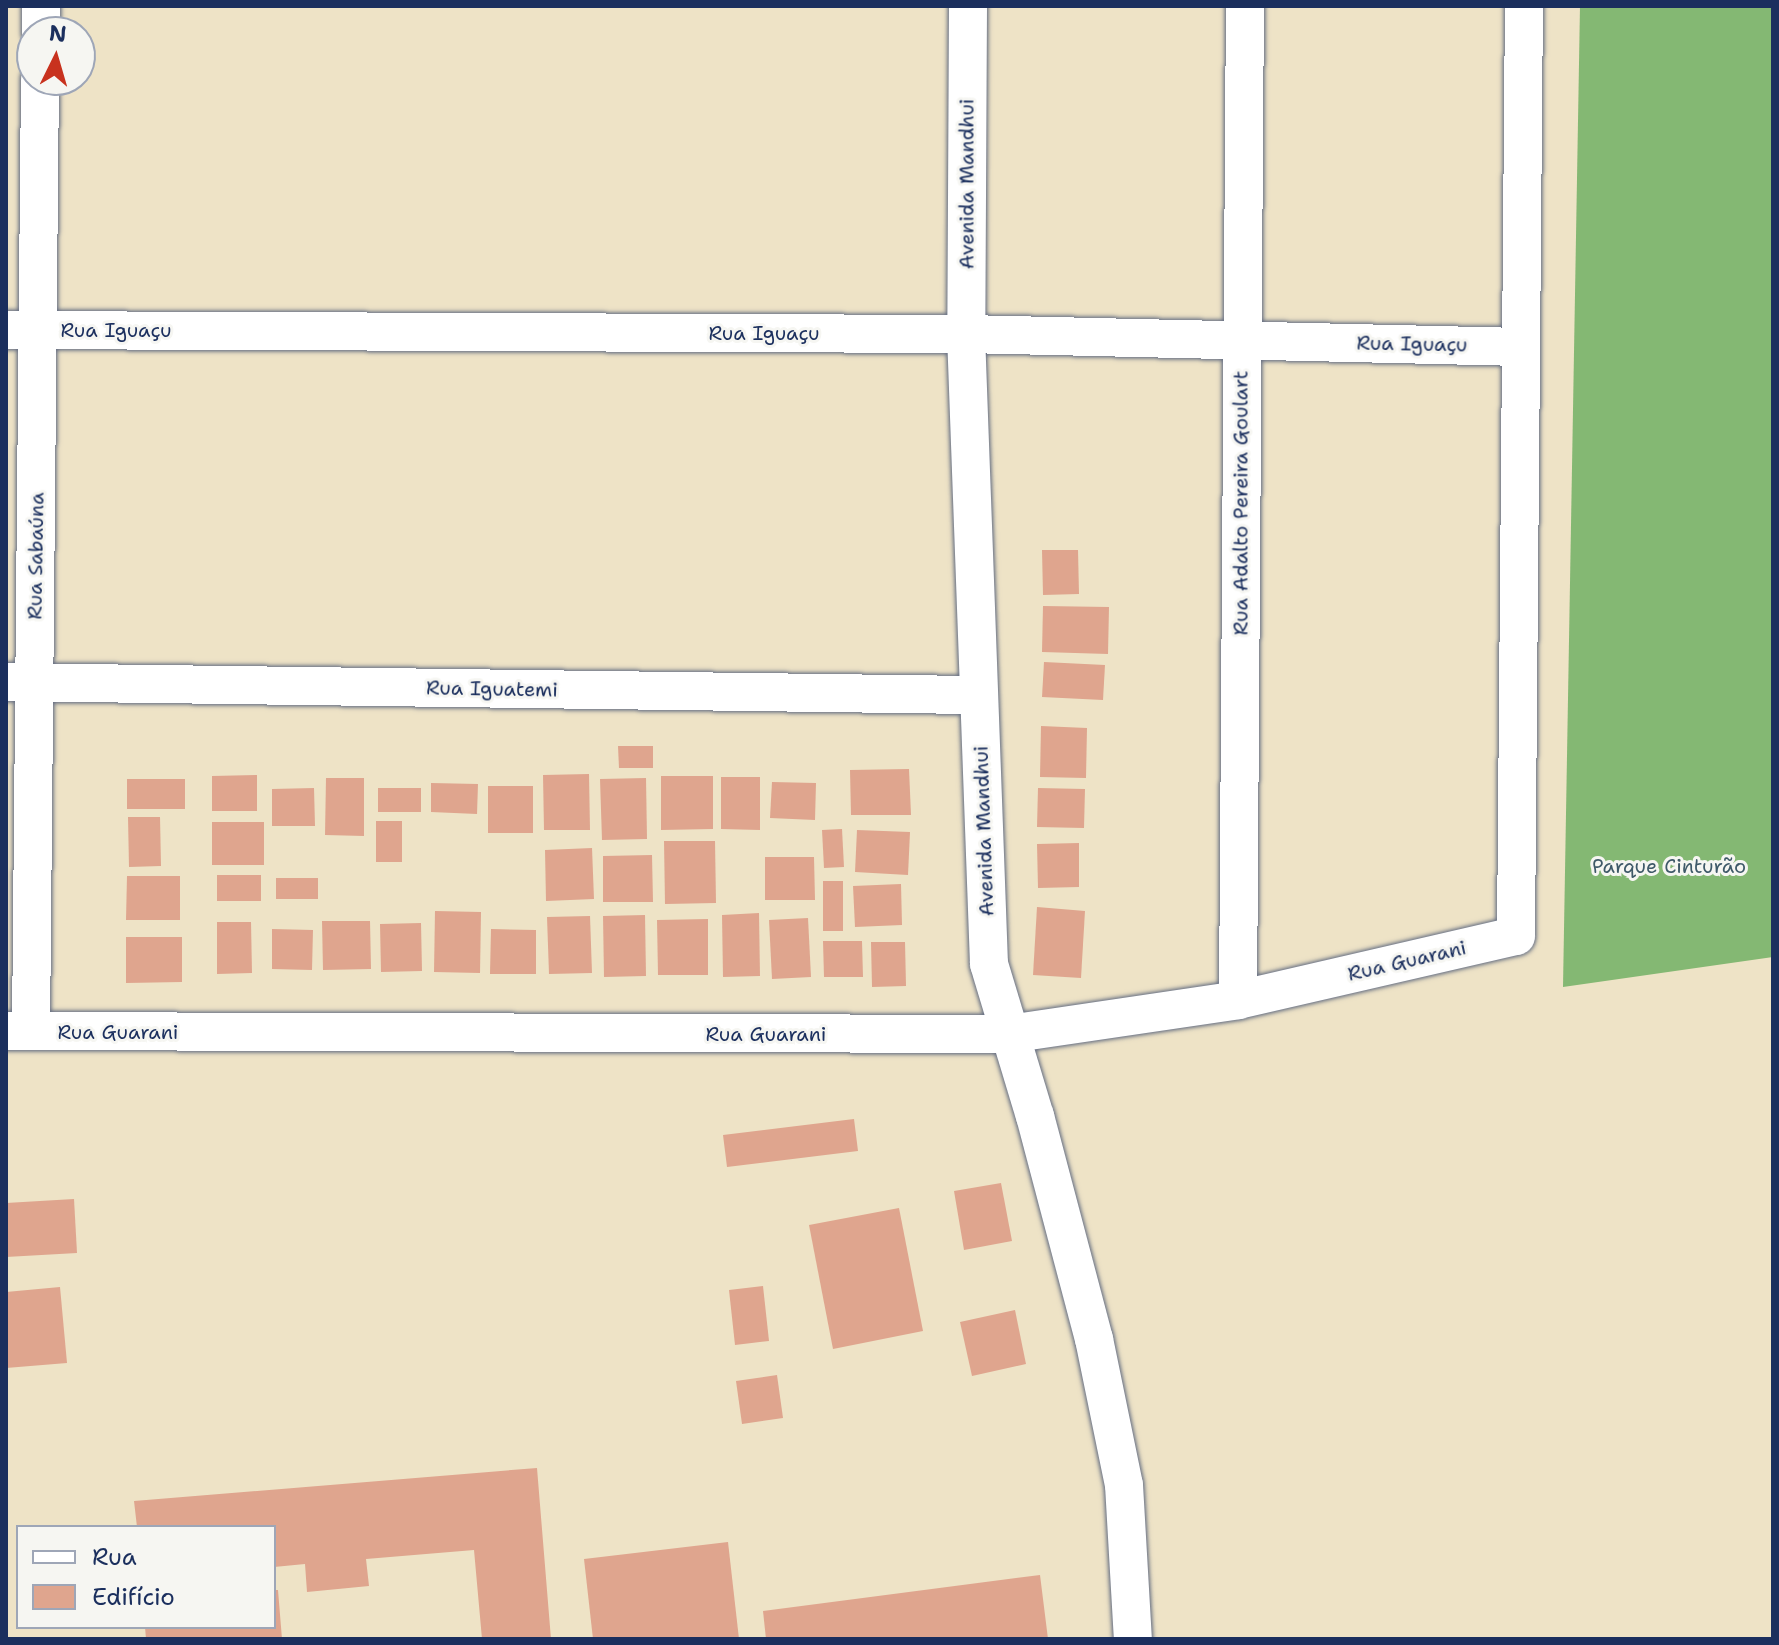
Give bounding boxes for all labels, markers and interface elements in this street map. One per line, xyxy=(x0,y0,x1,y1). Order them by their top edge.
north arrow xyxy=(16,16,96,96)
text: N xyxy=(48,18,68,49)
street label: Avenida Mandhui xyxy=(955,99,979,269)
street label: Rua Iguaçu xyxy=(61,318,171,342)
street label: Rua Iguaçu xyxy=(709,321,819,345)
street label: Rua Iguaçu xyxy=(1356,331,1468,357)
street label: Rua Adalto Pereira Goulart xyxy=(1229,371,1253,635)
street label: Rua Sabaúna xyxy=(23,492,49,620)
street label: Rua Iguatemi xyxy=(426,676,558,702)
street label: Avenida Mandhui xyxy=(969,745,999,917)
park label: Parque Cinturão xyxy=(1592,854,1746,878)
street label: Rua Guarani xyxy=(1345,936,1469,986)
street label: Rua Guarani xyxy=(58,1020,178,1044)
street label: Rua Guarani xyxy=(706,1022,826,1046)
legend xyxy=(16,1525,276,1629)
text: Rua xyxy=(92,1541,137,1573)
text: Edifício xyxy=(92,1581,175,1613)

